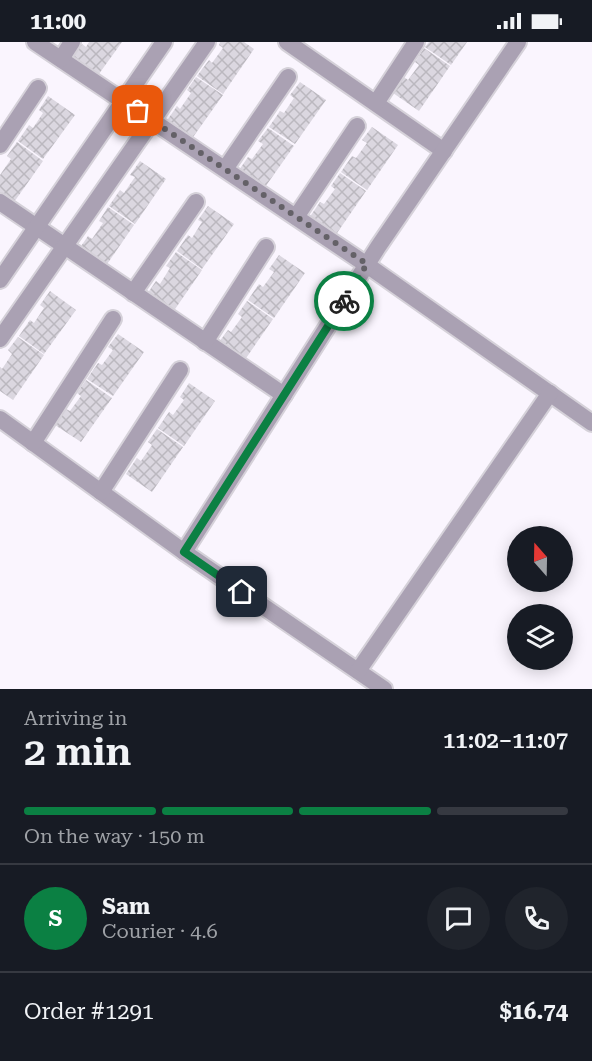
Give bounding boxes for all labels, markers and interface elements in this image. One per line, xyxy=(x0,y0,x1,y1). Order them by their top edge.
text: 11:00 xyxy=(30,9,86,34)
pin xyxy=(112,85,163,136)
icon: bag xyxy=(121,94,154,127)
courier xyxy=(314,271,374,331)
icon: bike xyxy=(328,285,361,318)
north arrow xyxy=(507,526,573,592)
map controls xyxy=(507,526,573,670)
pin xyxy=(216,566,267,617)
icon: home xyxy=(225,575,258,608)
button: layers xyxy=(507,604,573,670)
text: Arriving in xyxy=(24,706,127,730)
text: 11:02–11:07 xyxy=(443,728,568,753)
text: 2 min xyxy=(24,729,131,775)
text: On the way · 150 m xyxy=(24,824,205,848)
button: chat xyxy=(427,887,490,950)
button: phone xyxy=(505,887,568,950)
text: Sam xyxy=(102,894,150,919)
text: S xyxy=(49,906,62,931)
text: Courier · 4.6 xyxy=(102,919,218,943)
text: Order #1291 xyxy=(24,999,154,1024)
text: $16.74 xyxy=(499,999,568,1024)

